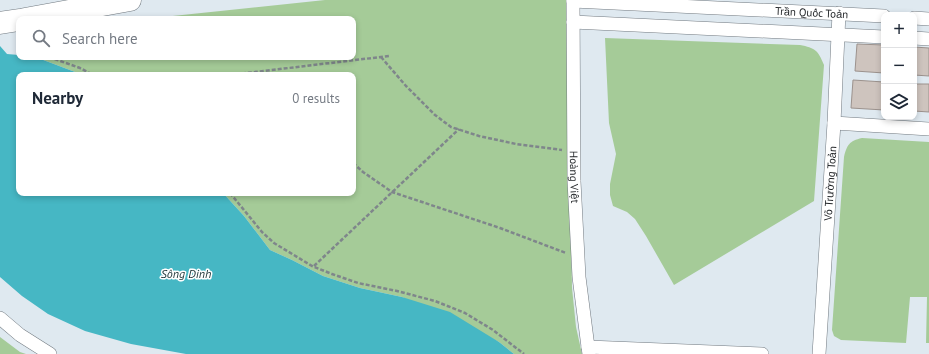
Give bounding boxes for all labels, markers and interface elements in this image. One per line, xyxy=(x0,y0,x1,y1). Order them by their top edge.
street label: Trần Quốc Toản xyxy=(775,4,849,21)
map controls xyxy=(881,12,917,120)
button: + xyxy=(881,12,917,48)
search box xyxy=(16,16,356,60)
icon: search xyxy=(30,27,52,49)
text: Search here xyxy=(62,29,138,48)
button: − xyxy=(881,48,917,84)
button: layers xyxy=(881,84,917,120)
text: Nearby xyxy=(32,87,83,109)
text: 0 results xyxy=(292,90,340,107)
street label: Võ Trường Toản xyxy=(821,146,839,222)
street label: Hoàng Việt xyxy=(567,151,582,204)
water label: Sông Dinh xyxy=(161,266,211,281)

